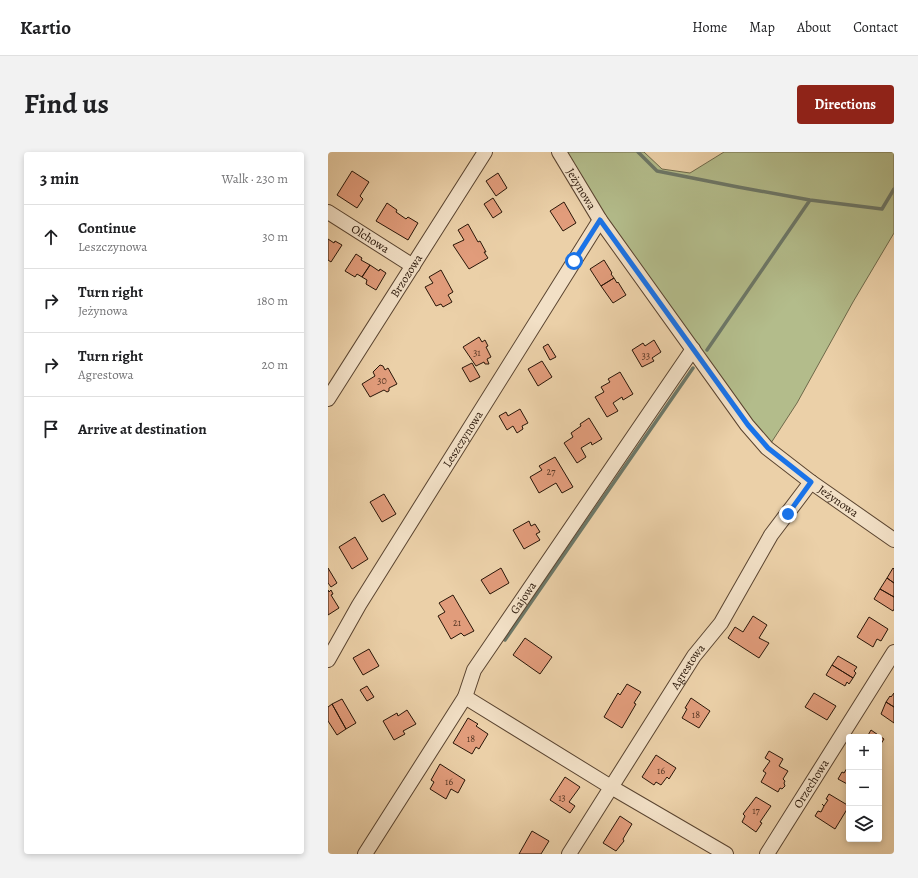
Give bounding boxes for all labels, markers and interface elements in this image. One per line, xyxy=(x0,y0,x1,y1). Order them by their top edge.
text: Kartio xyxy=(20,15,71,41)
text: Home xyxy=(692,18,727,37)
text: Map xyxy=(749,18,775,37)
text: About xyxy=(797,18,831,37)
text: Contact xyxy=(853,18,898,37)
text: Find us xyxy=(24,85,109,123)
button: Directions xyxy=(797,85,894,124)
street label: Jeżynowa xyxy=(562,165,600,213)
text: 3 min xyxy=(40,167,79,190)
text: Walk · 230 m xyxy=(222,170,288,187)
text: Continue xyxy=(78,218,136,238)
street label: Olchowa xyxy=(348,221,393,257)
icon: ahead xyxy=(40,226,62,248)
text: 30 m xyxy=(262,228,288,245)
text: Leszczynowa xyxy=(78,238,147,255)
street label: Brzozowa xyxy=(387,251,426,300)
route start xyxy=(565,252,583,270)
text: Turn right xyxy=(78,282,143,302)
icon: right xyxy=(40,290,62,312)
text: 180 m xyxy=(257,292,288,309)
text: Jeżynowa xyxy=(78,302,128,319)
text: Turn right xyxy=(78,346,143,366)
house number: 31 xyxy=(473,346,481,359)
house number: 33 xyxy=(642,349,650,362)
icon: right xyxy=(40,354,62,376)
text: 20 m xyxy=(262,356,288,373)
text: Agrestowa xyxy=(78,366,134,383)
house number: 30 xyxy=(377,374,387,387)
street label: Leszczynowa xyxy=(439,407,487,470)
icon: arrive xyxy=(40,418,62,440)
text: Arrive at destination xyxy=(78,419,207,439)
house number: 27 xyxy=(547,465,556,478)
street label: Jeżynowa xyxy=(815,481,862,521)
route end xyxy=(779,505,797,523)
street label: Gajowa xyxy=(506,578,540,617)
house number: 21 xyxy=(453,616,462,629)
street label: Agrestowa xyxy=(666,640,709,693)
house number: 18 xyxy=(692,708,700,721)
house number: 18 xyxy=(467,732,475,745)
map controls xyxy=(846,734,882,842)
button: + xyxy=(846,734,882,770)
street label: Orzechowa xyxy=(790,756,833,811)
house number: 16 xyxy=(657,764,665,777)
button: − xyxy=(846,770,882,806)
house number: 16 xyxy=(445,775,453,788)
house number: 13 xyxy=(558,791,566,804)
house number: 17 xyxy=(752,804,761,817)
button: layers xyxy=(846,806,882,842)

